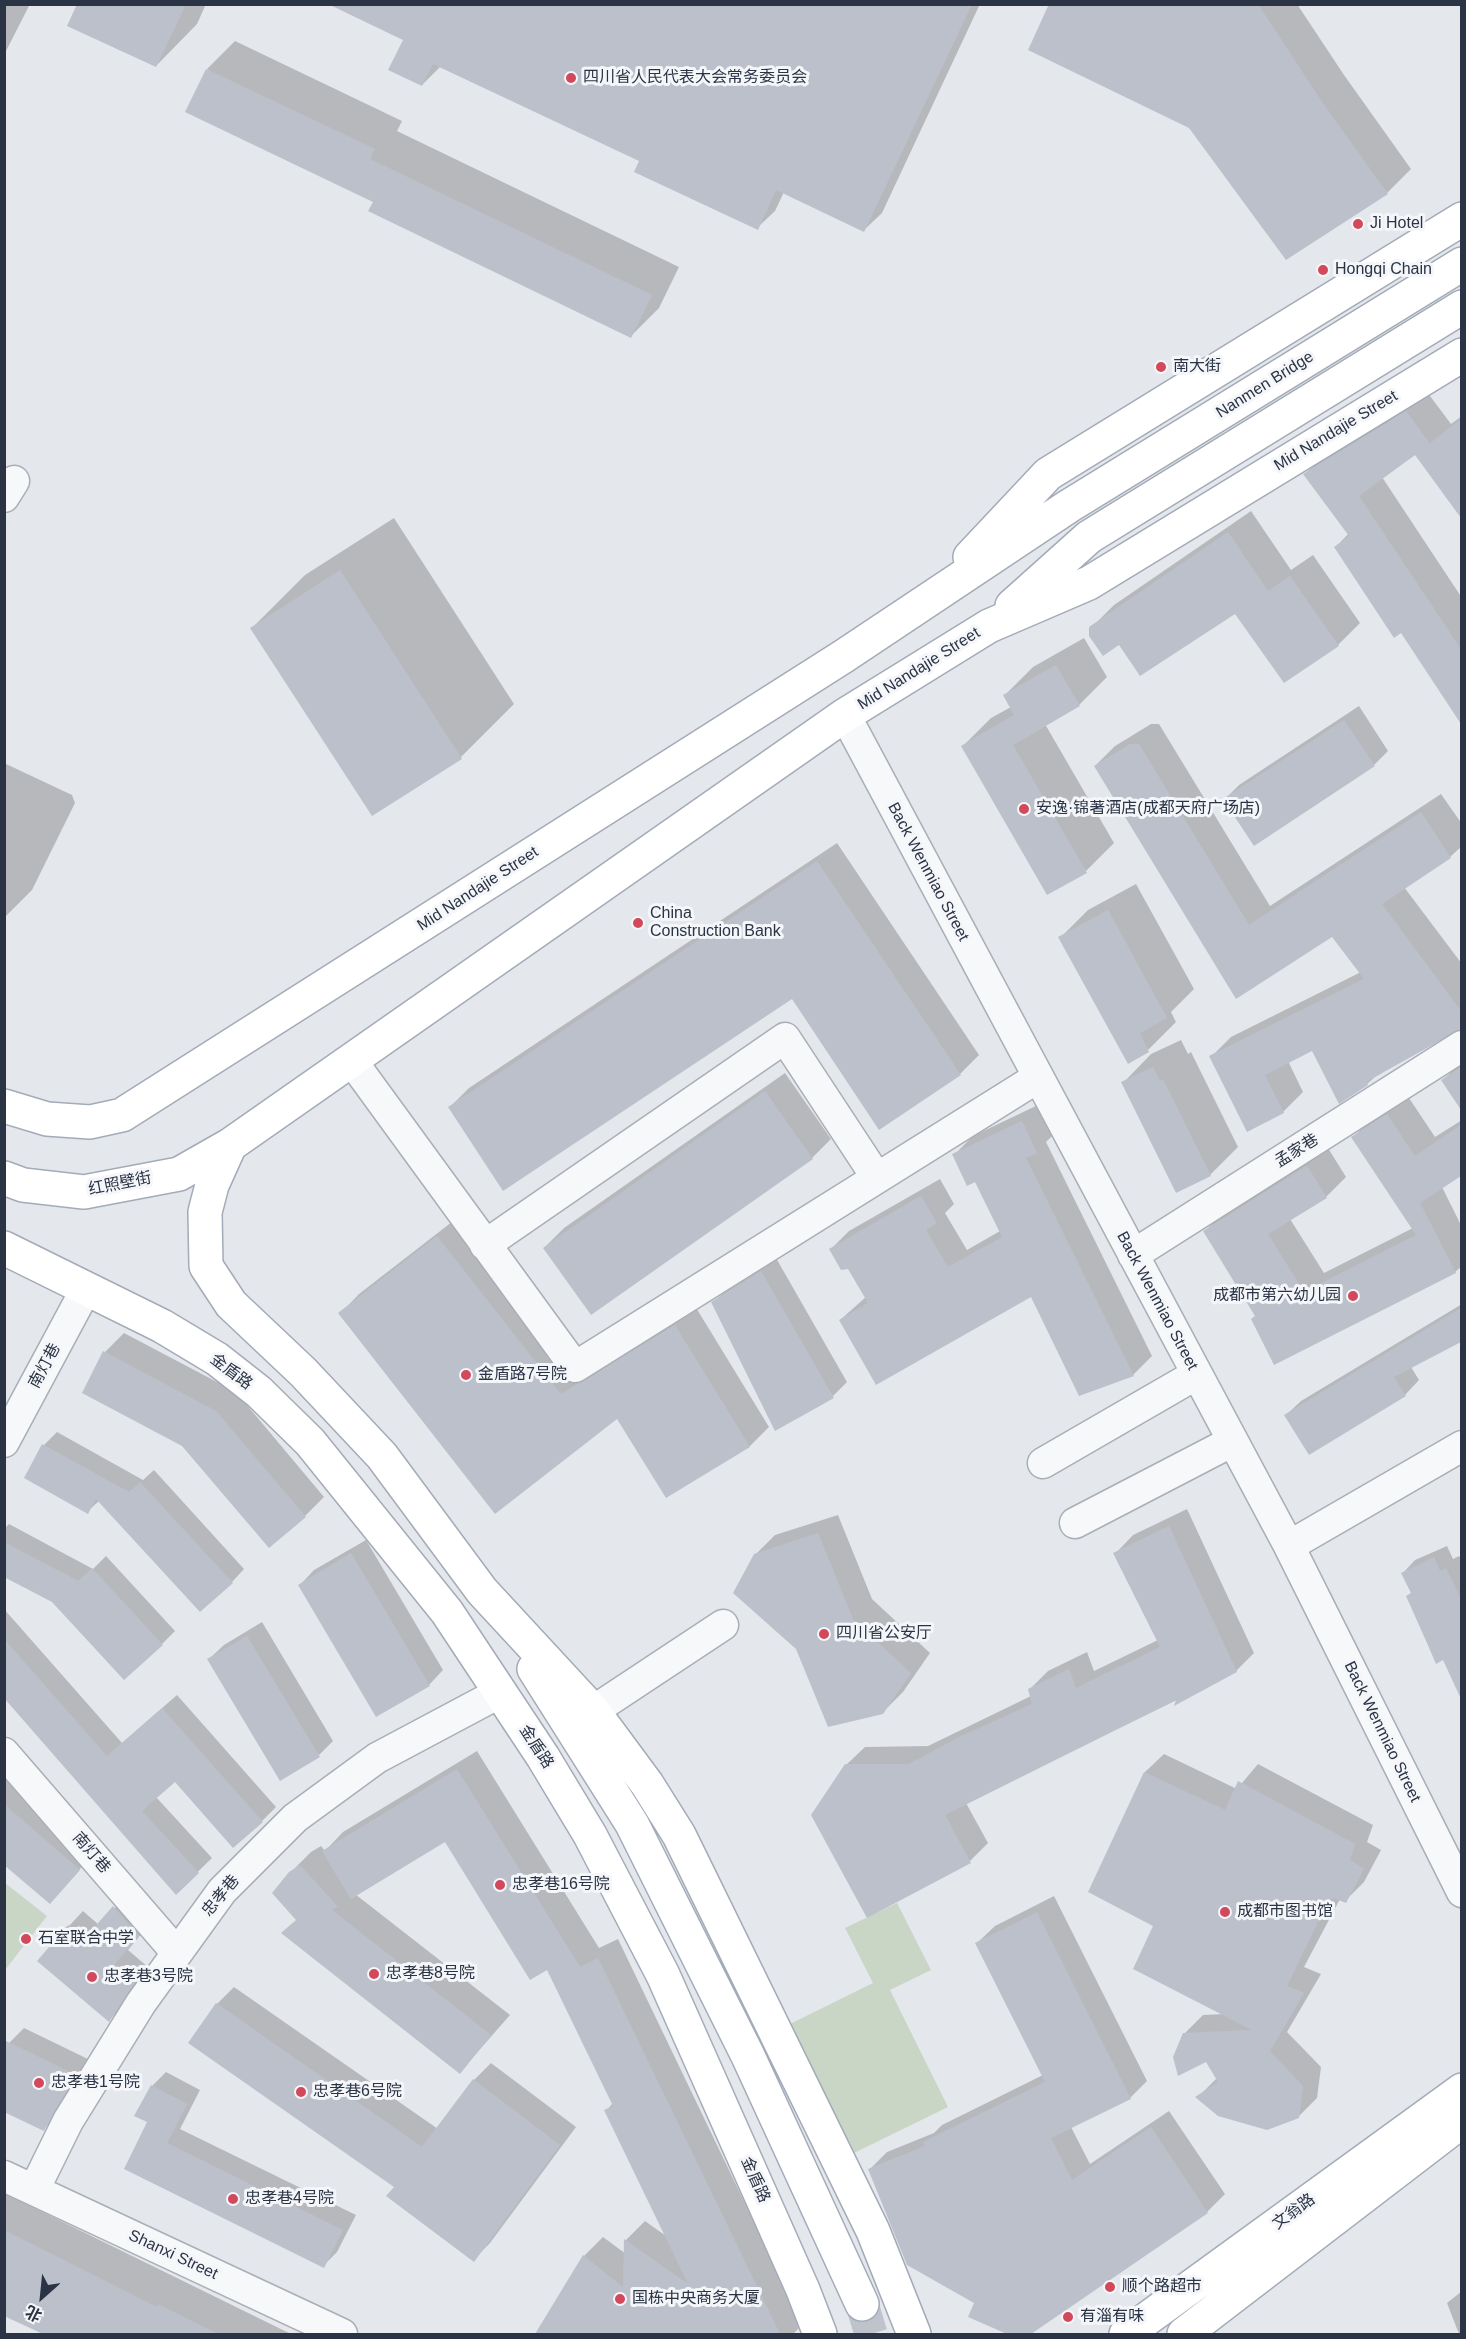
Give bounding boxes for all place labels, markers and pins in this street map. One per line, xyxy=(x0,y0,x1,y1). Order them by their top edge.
place label: 四川省人民代表大会常务委员会 xyxy=(583,68,807,88)
marker: 四川省人民代表大会常务委员会 xyxy=(564,71,578,85)
place label: Ji Hotel xyxy=(1370,214,1423,234)
marker: Ji Hotel xyxy=(1351,217,1365,231)
place label: Hongqi Chain xyxy=(1335,260,1432,280)
marker: Hongqi Chain xyxy=(1316,263,1330,277)
place label: 南大街 xyxy=(1173,357,1221,377)
marker: 南大街 xyxy=(1154,360,1168,374)
place label: 安逸·锦著酒店(成都天府广场店) xyxy=(1036,799,1260,819)
marker: 安逸·锦著酒店(成都天府广场店) xyxy=(1017,802,1031,816)
place label: China Construction Bank xyxy=(650,904,781,942)
marker: China Construction Bank xyxy=(631,916,645,930)
place label: 成都市第六幼儿园 xyxy=(1213,1286,1341,1306)
marker: 成都市第六幼儿园 xyxy=(1346,1289,1360,1303)
place label: 金盾路7号院 xyxy=(478,1365,567,1385)
marker: 金盾路7号院 xyxy=(459,1368,473,1382)
place label: 四川省公安厅 xyxy=(836,1624,932,1644)
marker: 四川省公安厅 xyxy=(817,1627,831,1641)
place label: 忠孝巷16号院 xyxy=(512,1875,610,1895)
marker: 忠孝巷16号院 xyxy=(493,1878,507,1892)
place label: 成都市图书馆 xyxy=(1237,1902,1333,1922)
marker: 成都市图书馆 xyxy=(1218,1905,1232,1919)
place label: 石室联合中学 xyxy=(38,1929,134,1949)
marker: 石室联合中学 xyxy=(19,1932,33,1946)
place label: 忠孝巷8号院 xyxy=(386,1964,475,1984)
place label: 忠孝巷3号院 xyxy=(104,1967,193,1987)
marker: 忠孝巷8号院 xyxy=(367,1967,381,1981)
marker: 忠孝巷3号院 xyxy=(85,1970,99,1984)
place label: 忠孝巷1号院 xyxy=(51,2073,140,2093)
marker: 忠孝巷1号院 xyxy=(32,2076,46,2090)
place label: 忠孝巷6号院 xyxy=(313,2082,402,2102)
marker: 忠孝巷6号院 xyxy=(294,2085,308,2099)
place label: 忠孝巷4号院 xyxy=(245,2189,334,2209)
marker: 忠孝巷4号院 xyxy=(226,2192,240,2206)
place label: 顺个路超市 xyxy=(1122,2277,1202,2297)
marker: 顺个路超市 xyxy=(1103,2280,1117,2294)
place label: 国栋中央商务大厦 xyxy=(632,2289,760,2309)
marker: 国栋中央商务大厦 xyxy=(613,2292,627,2306)
place label: 有淄有味 xyxy=(1080,2307,1144,2327)
marker: 有淄有味 xyxy=(1061,2310,1075,2324)

